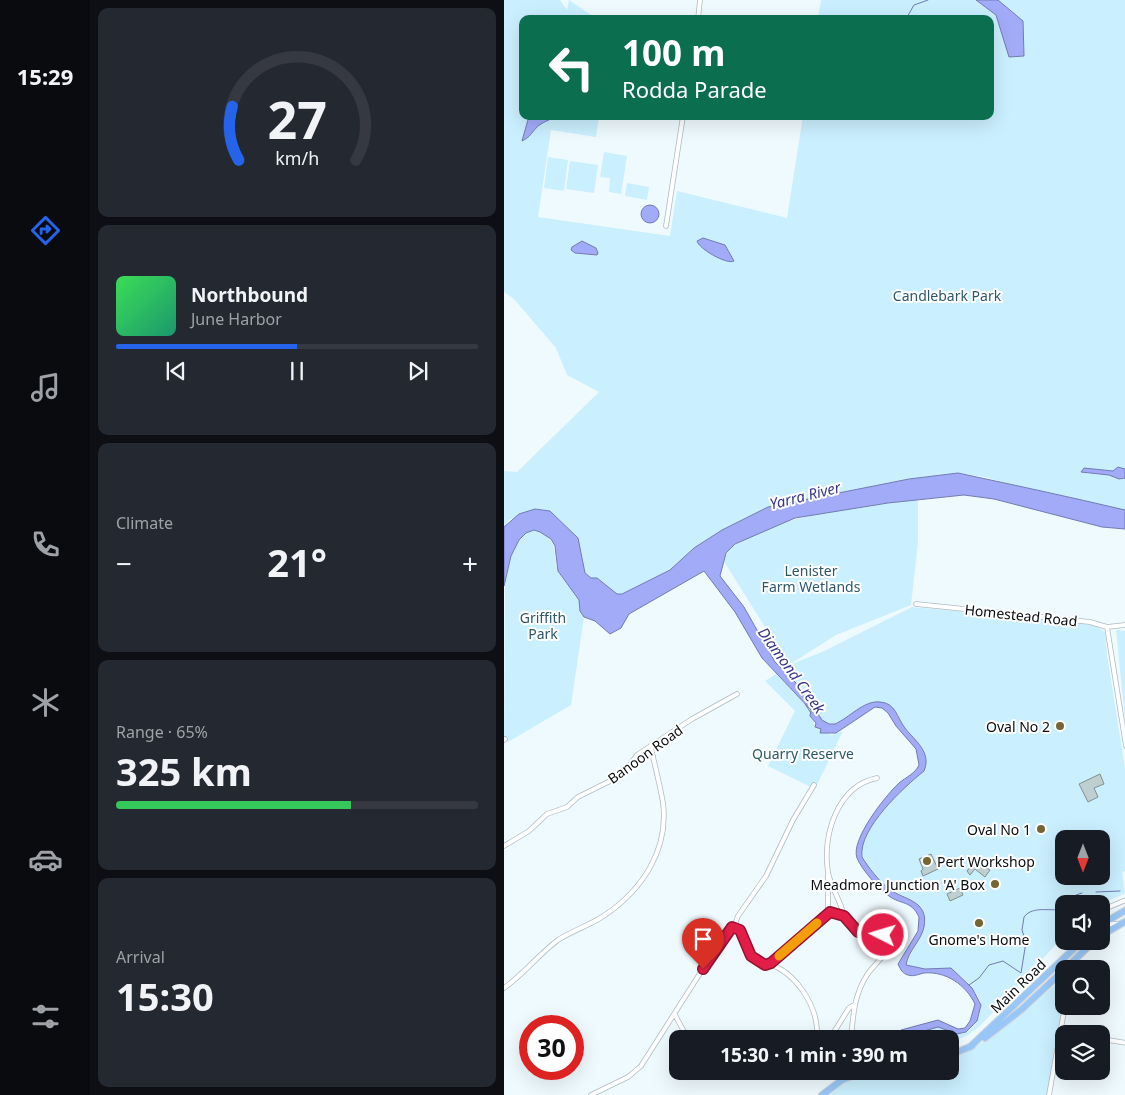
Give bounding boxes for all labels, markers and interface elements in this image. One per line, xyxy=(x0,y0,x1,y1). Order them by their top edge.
text: 100 m xyxy=(622,29,725,76)
icon: left xyxy=(539,35,604,100)
text: 15:29 xyxy=(17,61,73,91)
text: Rodda Parade xyxy=(622,74,767,104)
text: 27 xyxy=(267,83,327,154)
text: km/h xyxy=(275,146,319,170)
icon: directions xyxy=(28,213,63,248)
text: Northbound xyxy=(191,282,308,308)
park label: Candlebark Park xyxy=(893,286,1002,305)
text: June Harbor xyxy=(191,308,282,330)
icon: previous xyxy=(162,357,190,385)
icon: pause xyxy=(283,357,311,385)
icon: next xyxy=(404,357,432,385)
icon: music xyxy=(28,370,63,405)
water label: Yarra River xyxy=(767,476,844,513)
text: Climate xyxy=(116,512,173,534)
icon: phone xyxy=(28,527,63,562)
text: 21° xyxy=(267,536,327,588)
text: − xyxy=(116,544,132,582)
text: + xyxy=(462,544,478,582)
park label: Lenister Farm Wetlands xyxy=(762,561,861,596)
street label: Homestead Road xyxy=(964,600,1078,630)
park label: Griffith Park xyxy=(520,608,566,643)
water label: Diamond Creek xyxy=(754,623,830,718)
icon: climate xyxy=(28,685,63,720)
place label: Oval No 2 xyxy=(986,717,1050,736)
street label: Banoon Road xyxy=(604,720,686,788)
marker: Oval No 2 xyxy=(1054,720,1066,732)
text: Range · 65% xyxy=(116,721,208,743)
park label: Quarry Reserve xyxy=(752,744,854,763)
text: 325 km xyxy=(116,745,252,797)
place label: Oval No 1 xyxy=(967,820,1031,839)
marker: Oval No 1 xyxy=(1035,823,1047,835)
north arrow xyxy=(1055,830,1110,885)
map controls xyxy=(1055,830,1110,1080)
icon: car xyxy=(28,842,63,877)
place label: Pert Workshop xyxy=(937,852,1035,871)
marker: Pert Workshop xyxy=(921,855,933,867)
place label: Meadmore Junction 'A' Box xyxy=(810,875,986,894)
marker: Meadmore Junction 'A' Box xyxy=(989,878,1001,890)
button: sound xyxy=(1055,895,1110,950)
position arrow xyxy=(856,908,908,960)
marker: Gnome's Home xyxy=(973,917,985,929)
pin xyxy=(682,918,724,969)
icon: arrive xyxy=(689,925,717,953)
place label: Gnome's Home xyxy=(928,930,1030,949)
text: Arrival xyxy=(116,946,165,968)
street label: Main Road xyxy=(986,955,1050,1017)
button: search xyxy=(1055,960,1110,1015)
text: 15:30 xyxy=(116,970,214,1022)
icon: filters xyxy=(28,999,63,1034)
speed limit sign: 30 xyxy=(519,1015,584,1080)
button: layers xyxy=(1055,1025,1110,1080)
text: 15:30 · 1 min · 390 m xyxy=(720,1042,908,1068)

